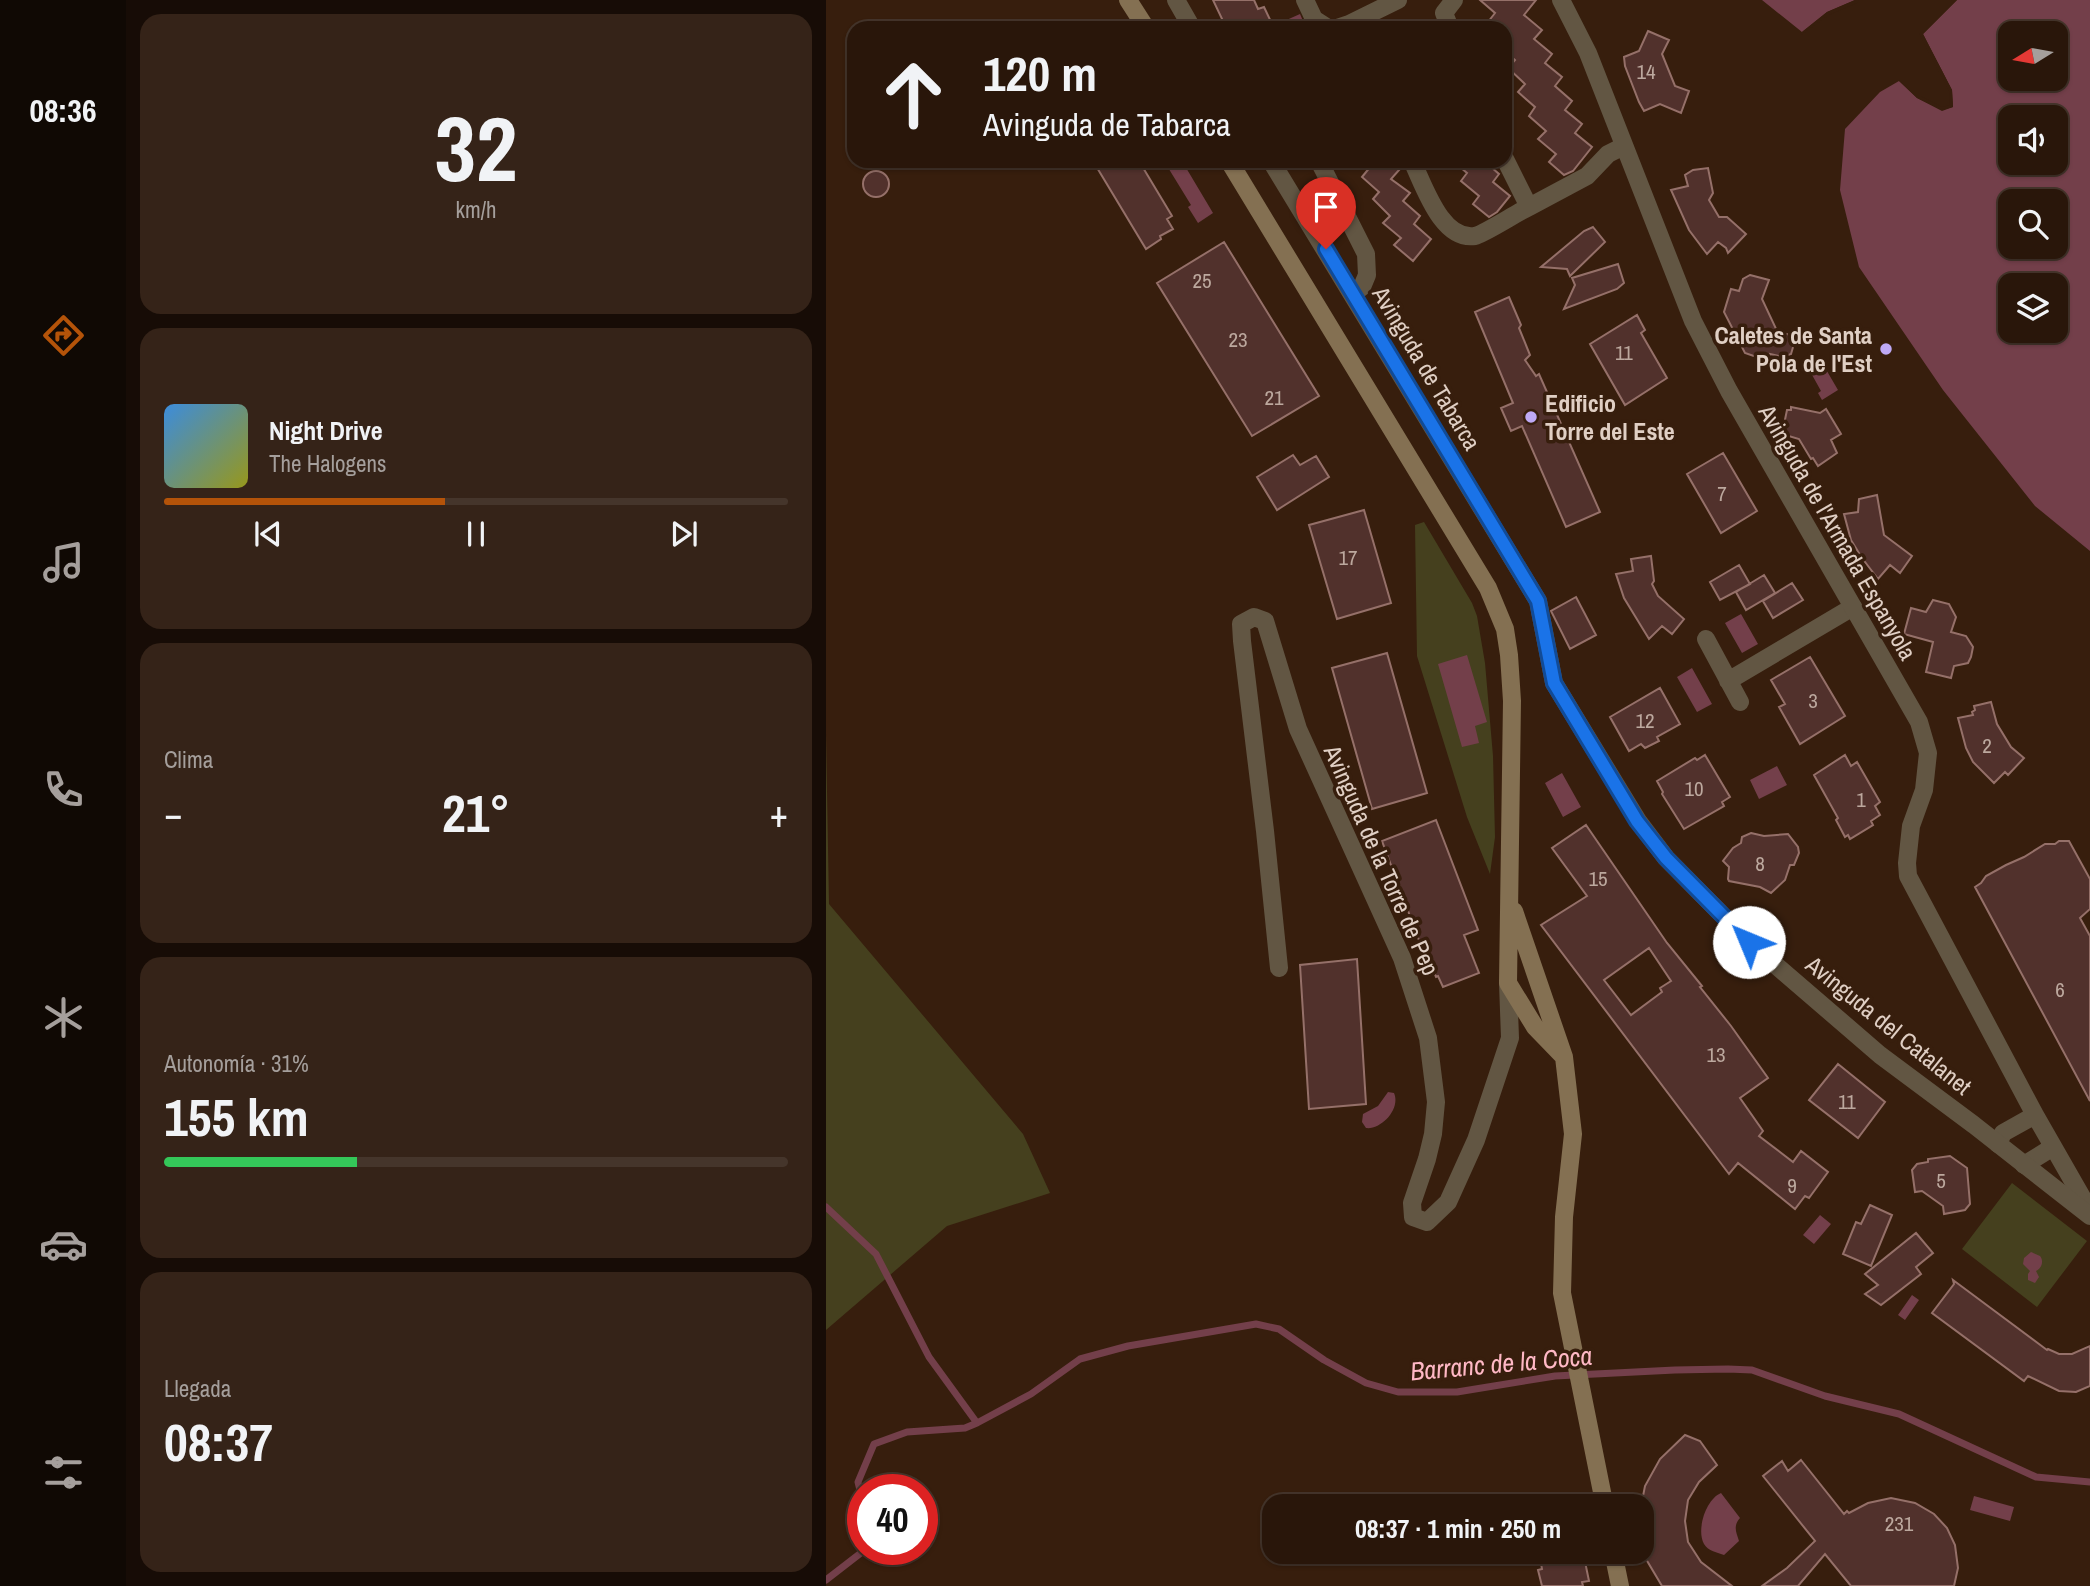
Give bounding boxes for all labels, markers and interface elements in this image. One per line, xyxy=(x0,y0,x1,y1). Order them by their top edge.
north arrow xyxy=(1998,21,2068,91)
map controls xyxy=(1998,21,2068,343)
text: 120 m xyxy=(983,40,1097,106)
icon: ahead xyxy=(868,49,959,140)
house number: 14 xyxy=(1636,57,1656,86)
text: 32 xyxy=(435,87,518,209)
text: 08:36 xyxy=(29,89,97,132)
text: Avinguda de Tabarca xyxy=(983,103,1231,146)
button: sound xyxy=(1998,105,2068,175)
pin xyxy=(1296,177,1356,249)
icon: arrive xyxy=(1307,188,1345,226)
button: search xyxy=(1998,189,2068,259)
text: km/h xyxy=(456,194,496,225)
house number: 25 xyxy=(1192,266,1212,295)
button: layers xyxy=(1998,273,2068,343)
street label: Avinguda de Tabarca xyxy=(1365,279,1489,456)
icon: directions xyxy=(39,311,88,360)
place label: Caletes de Santa Pola de l'Est xyxy=(1714,319,1872,379)
house number: 23 xyxy=(1228,325,1248,354)
house number: 11 xyxy=(1615,338,1633,367)
marker: Caletes de Santa Pola de l'Est xyxy=(1878,341,1894,357)
house number: 21 xyxy=(1264,383,1284,412)
place label: Edificio Torre del Este xyxy=(1545,387,1675,447)
street label: Avinguda de l'Armada Espanyola xyxy=(1751,398,1924,666)
marker: Edificio Torre del Este xyxy=(1523,409,1539,425)
text: Night Drive xyxy=(269,413,383,448)
text: The Halogens xyxy=(269,448,386,479)
house number: 7 xyxy=(1717,479,1727,508)
icon: previous xyxy=(249,515,287,553)
icon: pause xyxy=(457,515,495,553)
icon: next xyxy=(665,515,703,553)
icon: music xyxy=(39,538,88,587)
house number: 17 xyxy=(1338,543,1358,572)
house number: 3 xyxy=(1808,686,1818,715)
house number: 12 xyxy=(1635,706,1655,735)
house number: 2 xyxy=(1982,731,1992,760)
street label: Avinguda de la Torre de Pep xyxy=(1316,739,1447,980)
text: Clima xyxy=(164,744,213,775)
icon: phone xyxy=(39,765,88,814)
house number: 10 xyxy=(1684,774,1704,803)
text: 21° xyxy=(442,778,510,848)
house number: 1 xyxy=(1856,785,1866,814)
text: − xyxy=(164,788,182,839)
text: + xyxy=(770,788,788,839)
house number: 8 xyxy=(1755,849,1765,878)
house number: 15 xyxy=(1588,864,1608,893)
position arrow xyxy=(1712,905,1786,979)
street label: Avinguda del Catalanet xyxy=(1799,948,1979,1102)
house number: 6 xyxy=(2055,975,2065,1004)
icon: climate xyxy=(39,993,88,1042)
house number: 13 xyxy=(1706,1040,1726,1069)
text: Autonomía · 31% xyxy=(164,1048,309,1079)
text: 155 km xyxy=(164,1082,309,1152)
house number: 11 xyxy=(1838,1087,1856,1116)
house number: 5 xyxy=(1936,1166,1946,1195)
house number: 9 xyxy=(1787,1171,1797,1200)
icon: car xyxy=(39,1220,88,1269)
water label: Barranc de la Coca xyxy=(1409,1338,1594,1388)
text: Llegada xyxy=(164,1373,231,1404)
text: 08:37 xyxy=(164,1407,273,1477)
icon: filters xyxy=(39,1448,88,1497)
speed limit sign: 40 xyxy=(847,1474,938,1565)
house number: 231 xyxy=(1885,1509,1914,1538)
text: 08:37 · 1 min · 250 m xyxy=(1355,1511,1561,1546)

